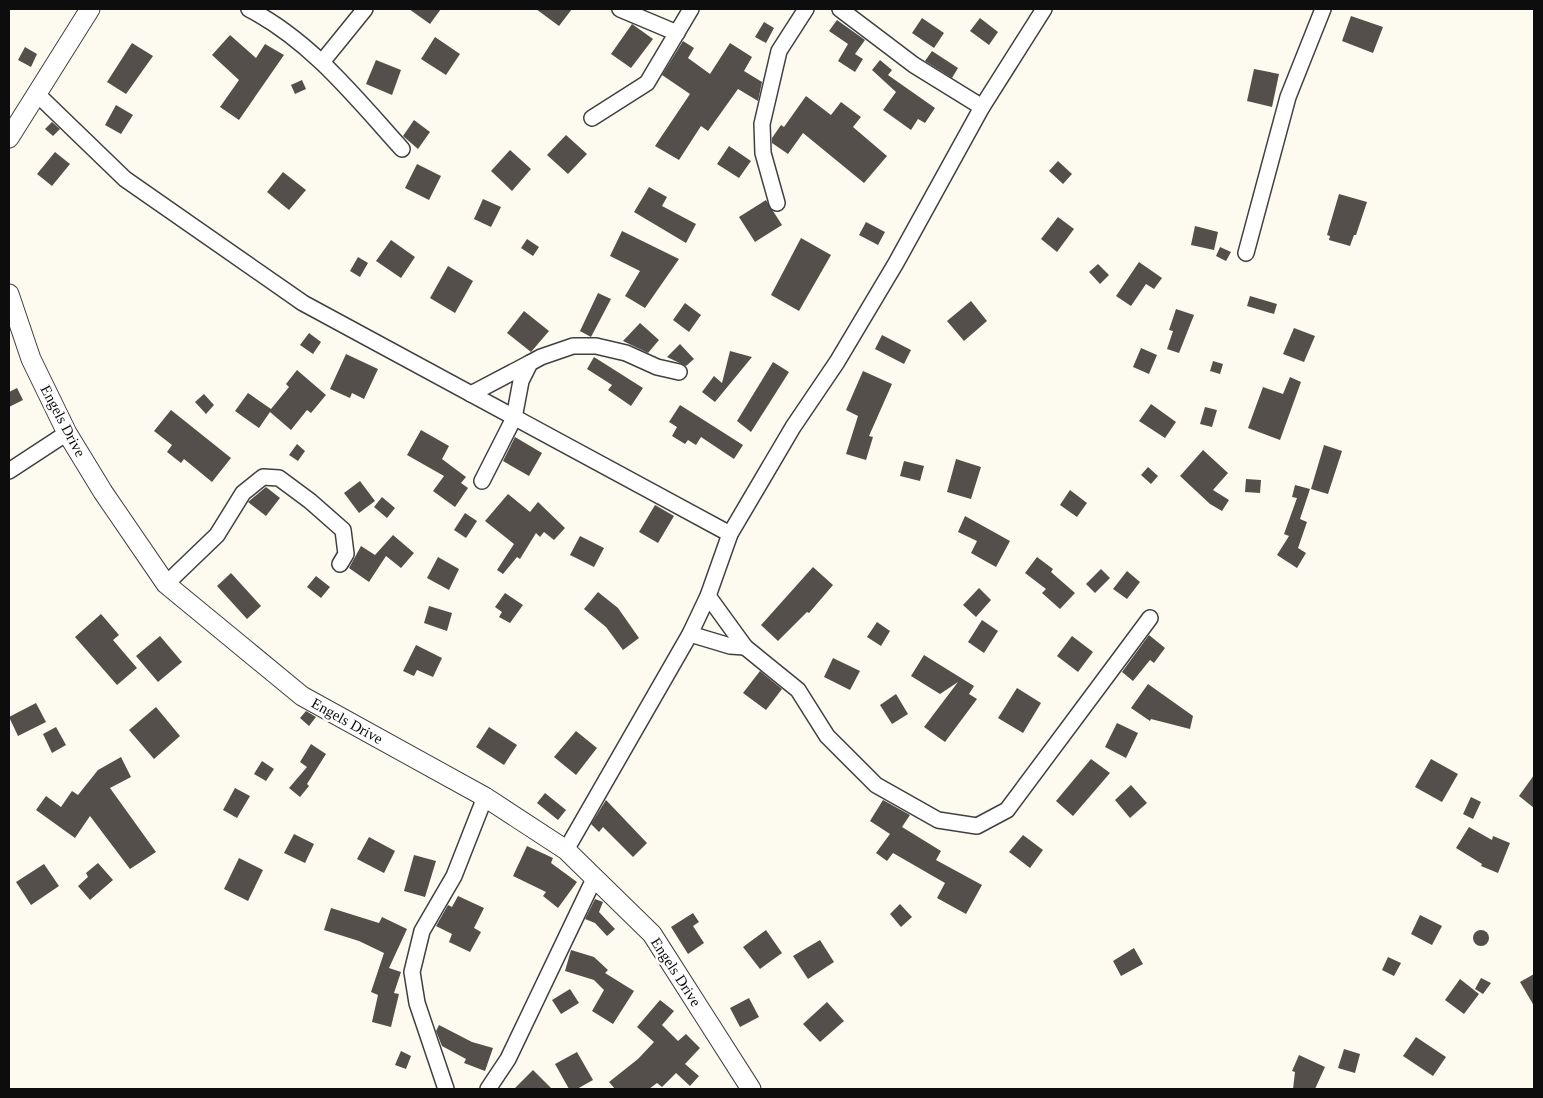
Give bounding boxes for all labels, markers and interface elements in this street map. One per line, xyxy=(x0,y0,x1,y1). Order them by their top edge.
street label: Engels Drive xyxy=(37,382,89,460)
street label: Engels Drive xyxy=(309,695,386,747)
street label: Engels Drive xyxy=(648,935,704,1010)

